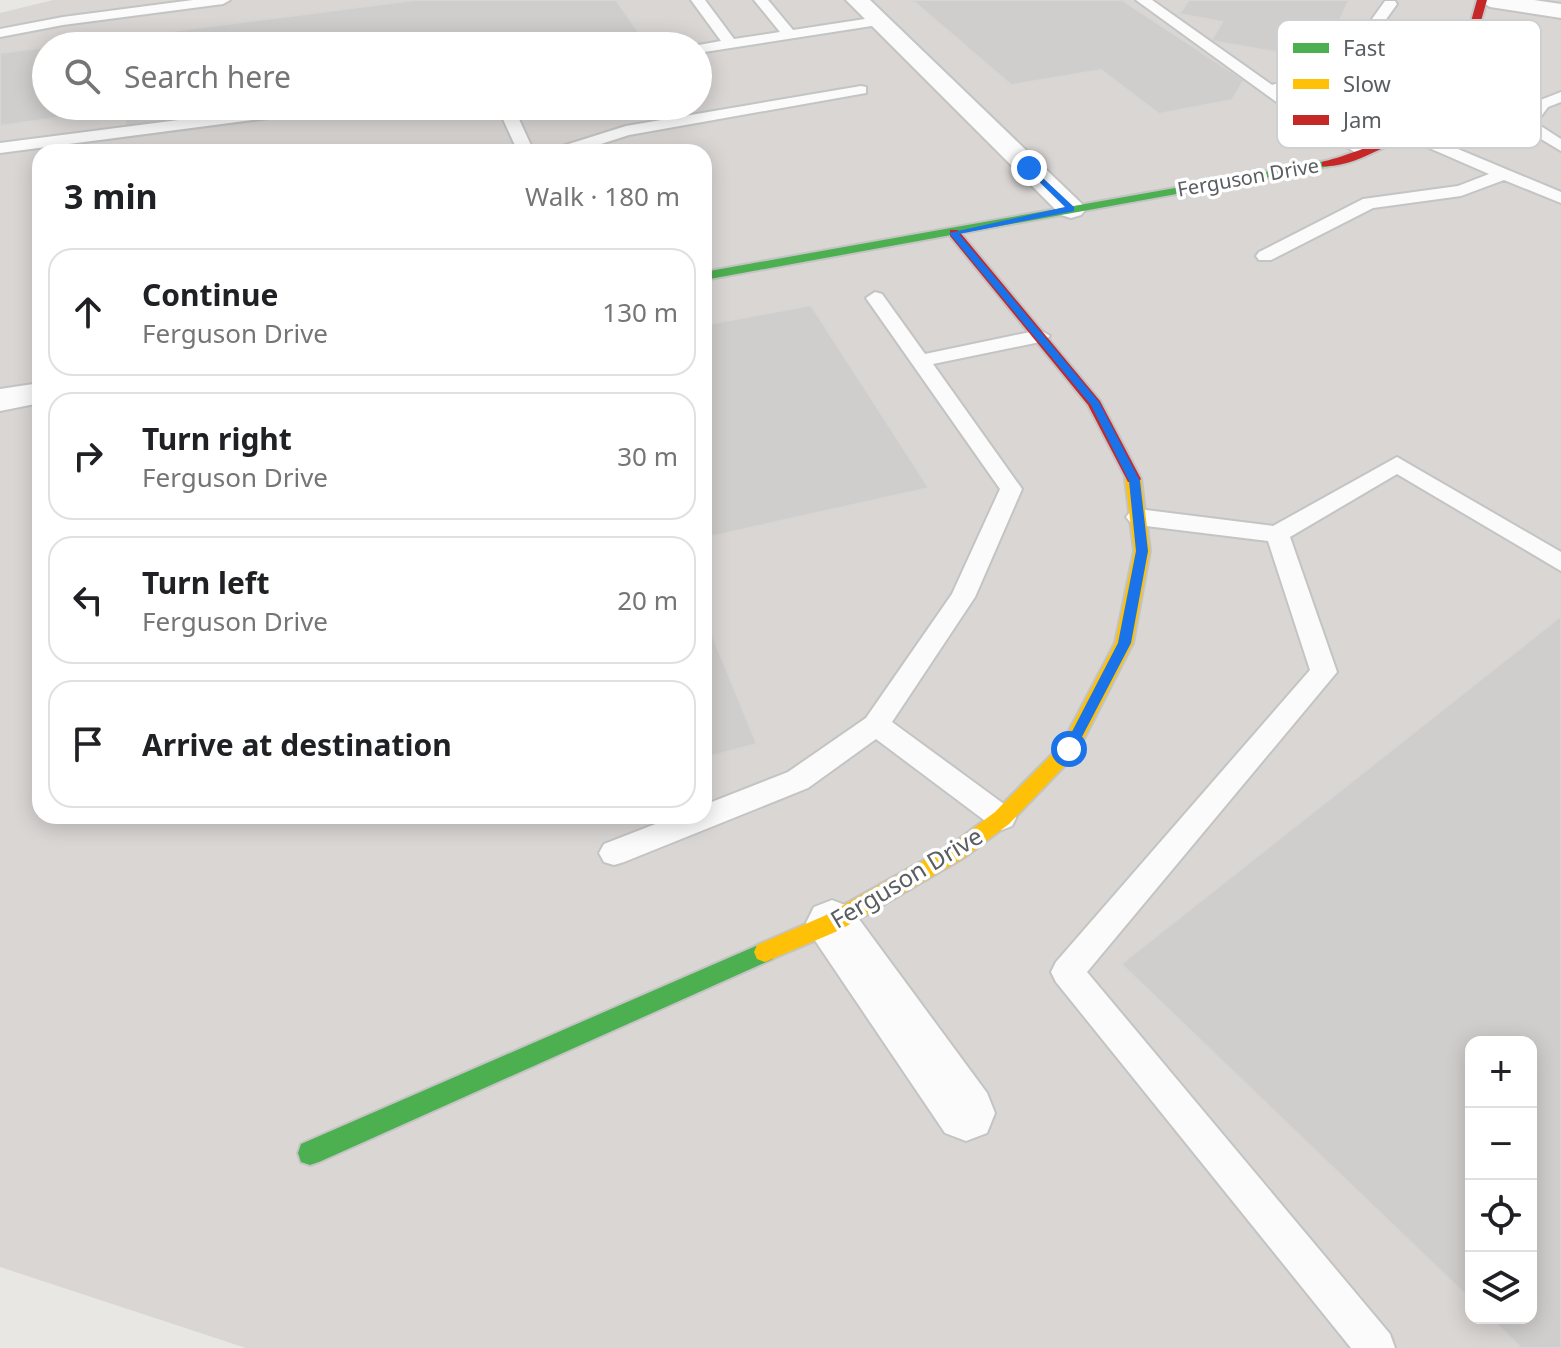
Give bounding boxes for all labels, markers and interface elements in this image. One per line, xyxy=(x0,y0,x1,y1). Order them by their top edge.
legend xyxy=(1277,20,1541,148)
search box xyxy=(32,32,712,120)
text: Fast xyxy=(1343,32,1385,62)
icon: search xyxy=(60,54,104,98)
text: Search here xyxy=(124,56,291,97)
text: Slow xyxy=(1343,68,1392,98)
text: Jam xyxy=(1341,104,1382,134)
route end xyxy=(1011,150,1047,186)
street label: Ferguson Drive xyxy=(1175,151,1321,203)
text: 3 min xyxy=(64,173,158,219)
text: Walk · 180 m xyxy=(525,178,680,214)
text: Continue xyxy=(142,274,278,315)
icon: ahead xyxy=(66,290,110,334)
text: 130 m xyxy=(602,294,678,330)
text: Ferguson Drive xyxy=(142,315,328,351)
text: Turn right xyxy=(142,418,292,459)
icon: right xyxy=(66,434,110,478)
text: 30 m xyxy=(617,438,678,474)
text: Ferguson Drive xyxy=(142,459,328,495)
text: Turn left xyxy=(142,562,270,603)
icon: left xyxy=(66,578,110,622)
text: 20 m xyxy=(617,582,678,618)
text: Ferguson Drive xyxy=(142,603,328,639)
icon: arrive xyxy=(66,722,110,766)
text: Arrive at destination xyxy=(142,724,452,765)
route start xyxy=(1051,731,1087,767)
street label: Ferguson Drive xyxy=(824,819,988,935)
map controls xyxy=(1465,1036,1537,1324)
button: + xyxy=(1465,1036,1537,1108)
button: − xyxy=(1465,1108,1537,1180)
button: locate xyxy=(1465,1180,1537,1252)
button: layers xyxy=(1465,1252,1537,1324)

